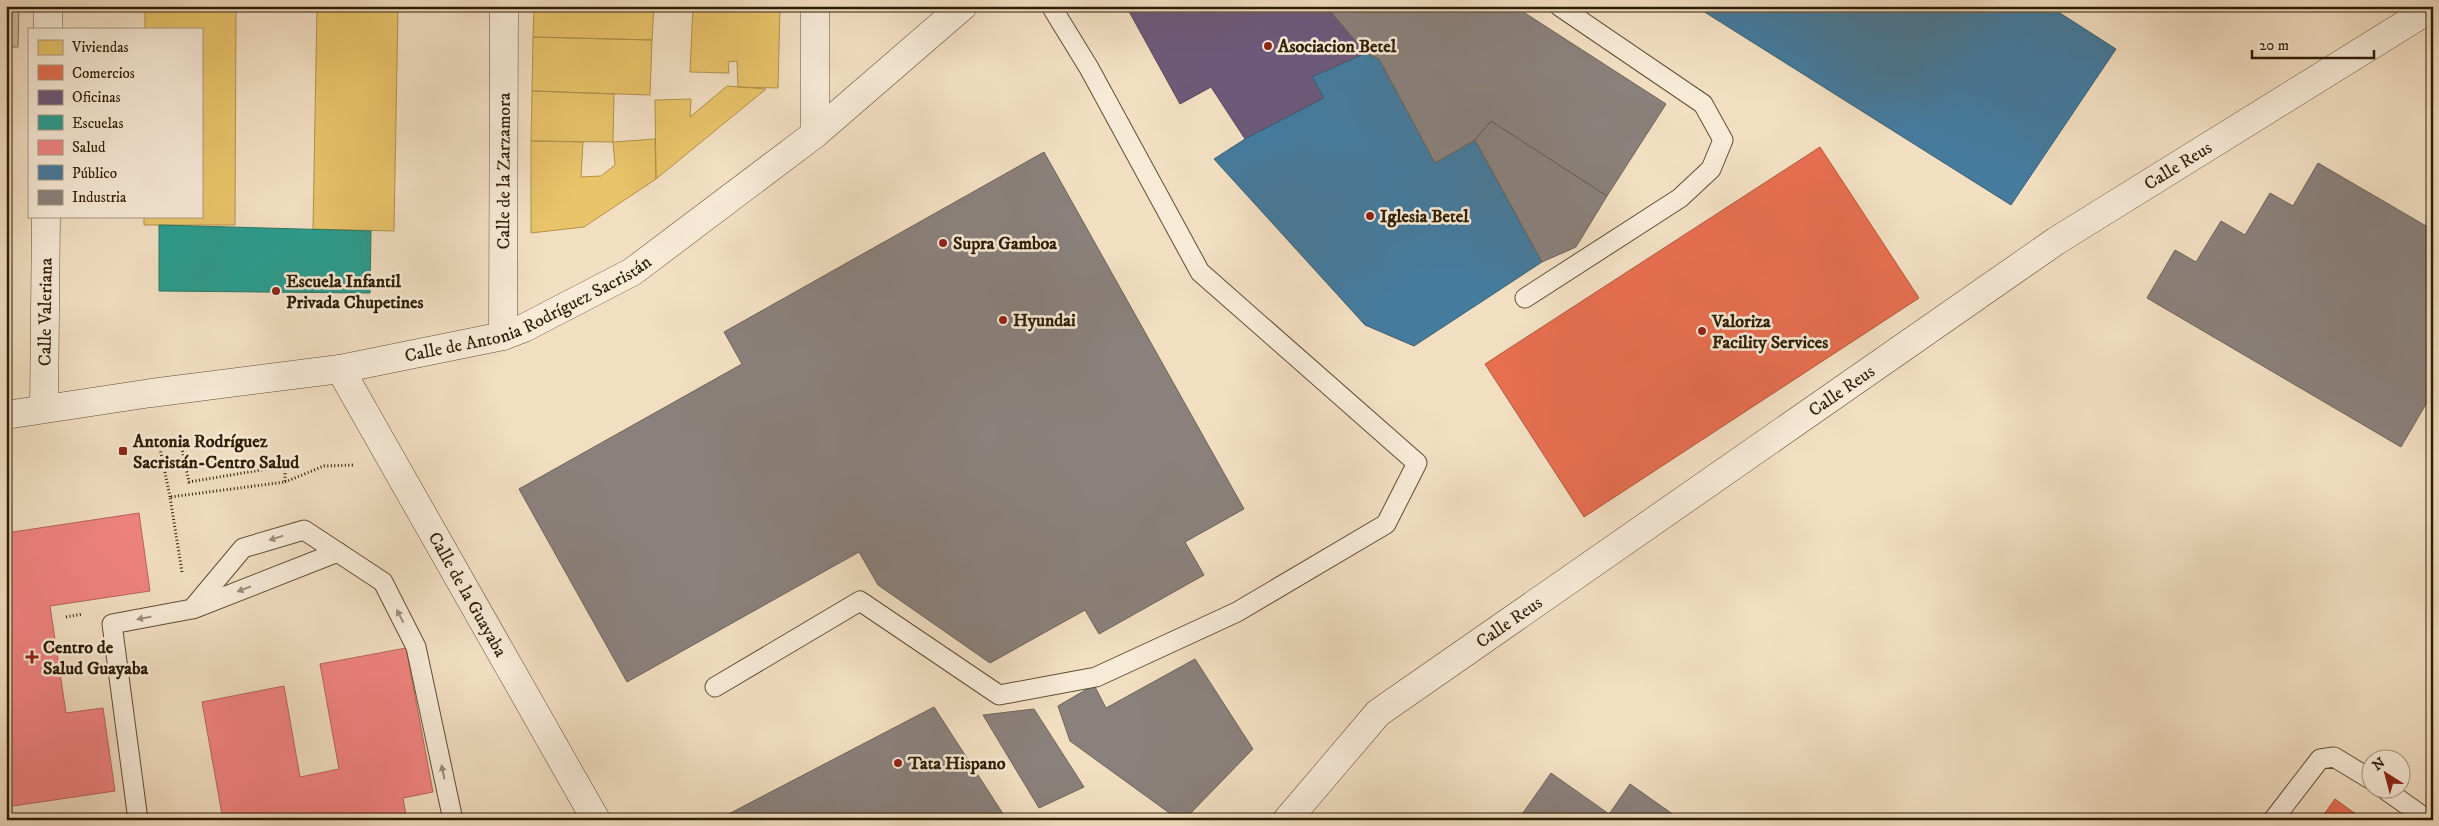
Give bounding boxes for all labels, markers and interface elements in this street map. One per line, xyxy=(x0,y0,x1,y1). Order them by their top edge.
legend xyxy=(28,28,202,218)
scale bar xyxy=(2252,28,2374,60)
place label: Asociacion Betel xyxy=(1277,36,1397,58)
text: 20 m xyxy=(2259,36,2289,55)
text: Viviendas xyxy=(71,38,129,57)
marker: Asociacion Betel xyxy=(1262,40,1274,52)
text: Comercios xyxy=(72,64,135,83)
text: Oficinas xyxy=(72,88,121,107)
street label: Calle de la Zarzamora xyxy=(493,92,516,249)
text: Escuelas xyxy=(72,114,123,133)
street label: Calle Reus xyxy=(2140,137,2216,196)
text: Salud xyxy=(72,138,106,157)
text: Público xyxy=(72,164,117,183)
text: Industria xyxy=(72,188,127,207)
place label: Iglesia Betel xyxy=(1380,206,1469,228)
marker: Iglesia Betel xyxy=(1364,210,1376,222)
place label: Supra Gamboa xyxy=(953,233,1057,255)
marker: Supra Gamboa xyxy=(937,237,949,249)
street label: Calle de Antonia Rodríguez Sacristán xyxy=(403,251,657,368)
street label: Calle Valeriana xyxy=(34,257,58,366)
place label: Escuela Infantil Privada Chupetines xyxy=(286,271,424,314)
marker: Escuela Infantil Privada Chupetines xyxy=(270,285,282,297)
place label: Hyundai xyxy=(1013,310,1076,332)
place label: Valoriza Facility Services xyxy=(1711,311,1828,354)
marker: Hyundai xyxy=(997,314,1009,326)
marker: Valoriza Facility Services xyxy=(1696,325,1708,337)
street label: Calle Reus xyxy=(1805,361,1879,422)
place label: Antonia Rodríguez Sacristán-Centro Salud xyxy=(132,431,300,474)
marker: Antonia Rodríguez Sacristán-Centro Salud xyxy=(117,445,129,457)
street label: Calle de la Guayaba xyxy=(423,528,511,661)
one-way arrow xyxy=(268,535,283,543)
one-way arrow xyxy=(236,585,251,593)
street label: Calle Reus xyxy=(1472,592,1547,653)
one-way arrow xyxy=(396,609,404,623)
one-way arrow xyxy=(136,615,152,623)
place label: Centro de Salud Guayaba xyxy=(43,637,148,680)
marker: Centro de Salud Guayaba xyxy=(25,650,39,664)
north arrow xyxy=(2362,748,2412,798)
place label: Tata Hispano xyxy=(907,753,1006,775)
text: N xyxy=(2369,753,2389,775)
marker: Tata Hispano xyxy=(892,757,904,769)
one-way arrow xyxy=(439,764,447,780)

